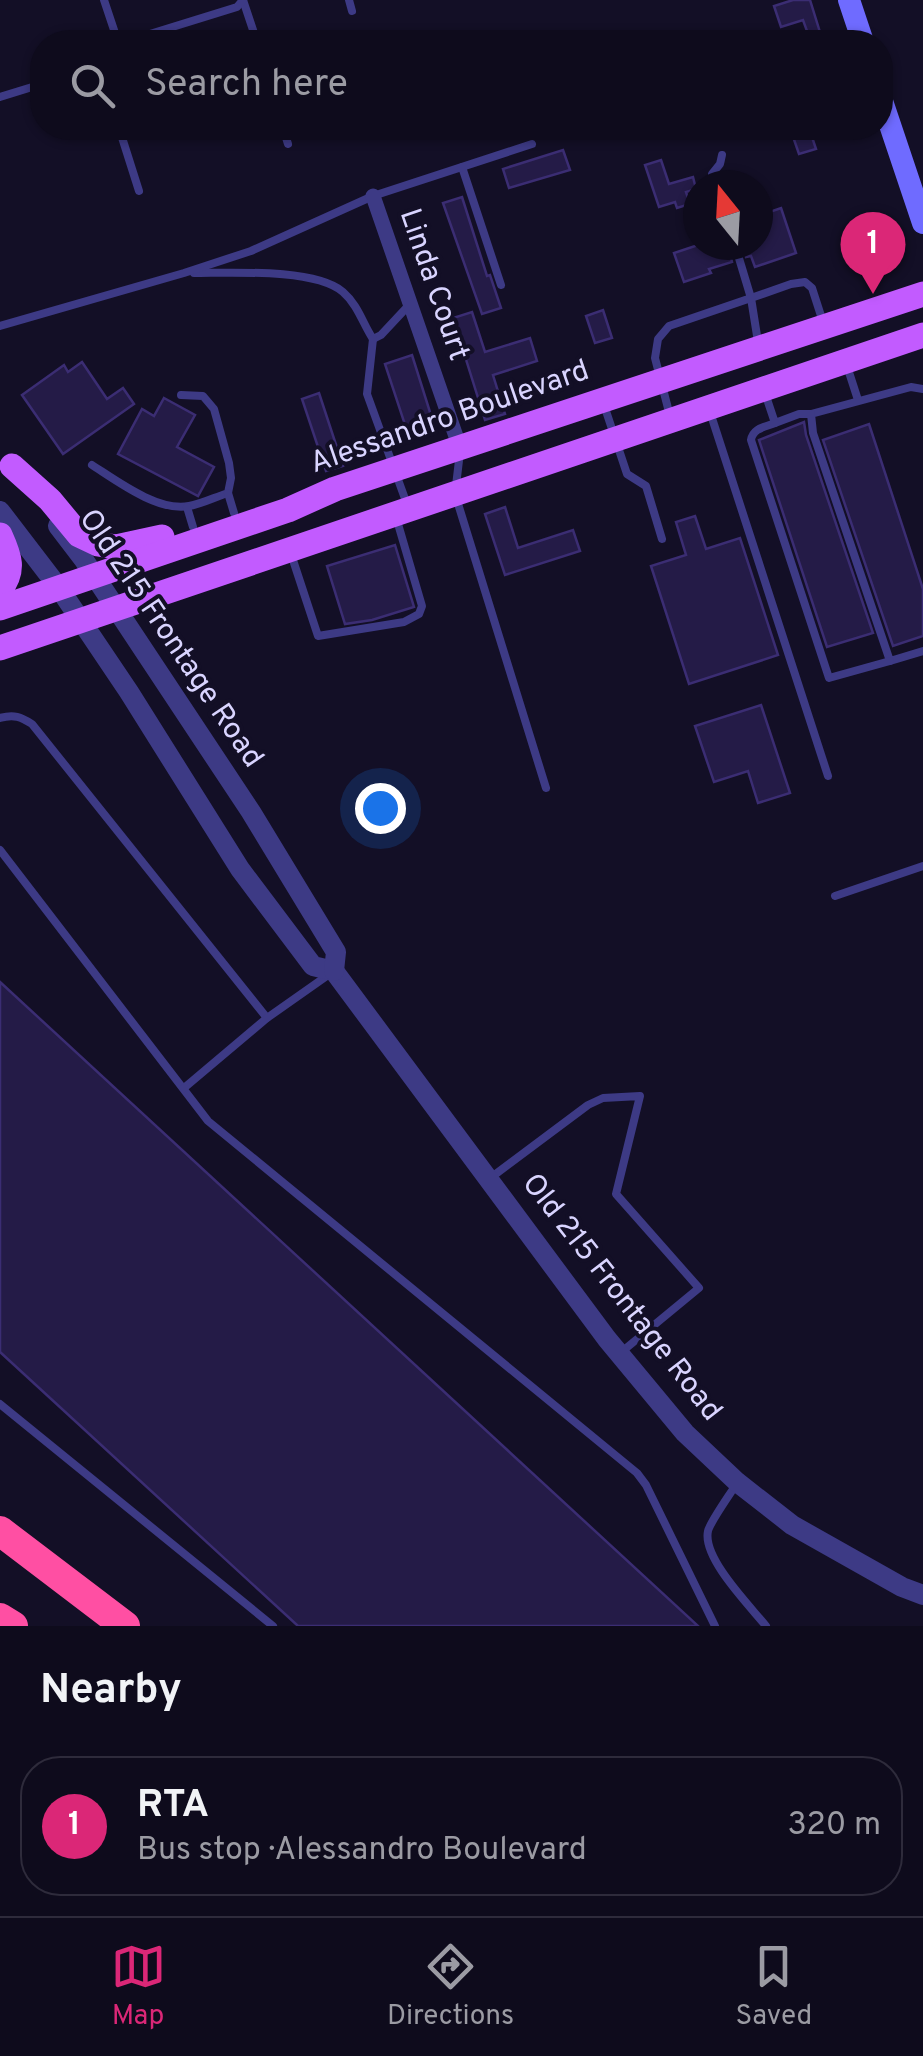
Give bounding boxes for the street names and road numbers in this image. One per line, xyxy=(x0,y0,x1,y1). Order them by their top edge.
street label: Linda Court xyxy=(390,204,476,366)
street label: Alessandro Boulevard xyxy=(306,353,594,483)
street label: Old 215 Frontage Road xyxy=(70,503,270,775)
street label: Old 215 Frontage Road xyxy=(513,1167,729,1429)

